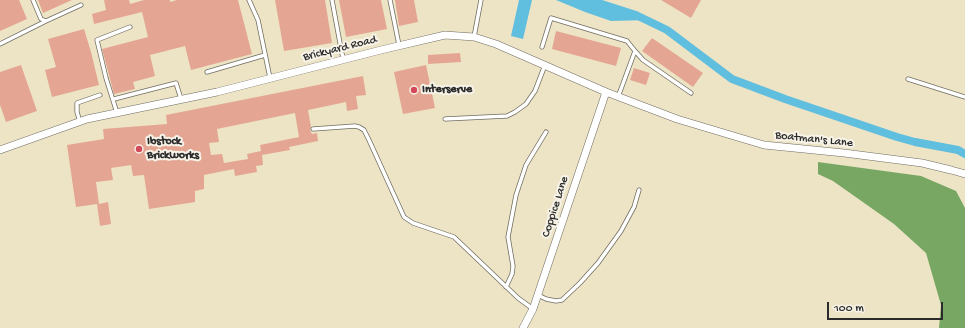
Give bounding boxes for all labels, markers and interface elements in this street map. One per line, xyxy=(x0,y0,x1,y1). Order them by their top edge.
street label: Brickyard Road xyxy=(302,33,378,65)
place label: Interserve xyxy=(422,83,472,97)
marker: Interserve xyxy=(409,85,419,95)
street label: Boatman's Lane xyxy=(774,129,854,151)
place label: Ibstock Brickworks xyxy=(147,135,199,163)
marker: Ibstock Brickworks xyxy=(134,144,144,154)
street label: Coppice Lane xyxy=(539,175,573,239)
scale bar xyxy=(829,294,945,320)
text: 100 m xyxy=(834,302,864,316)

